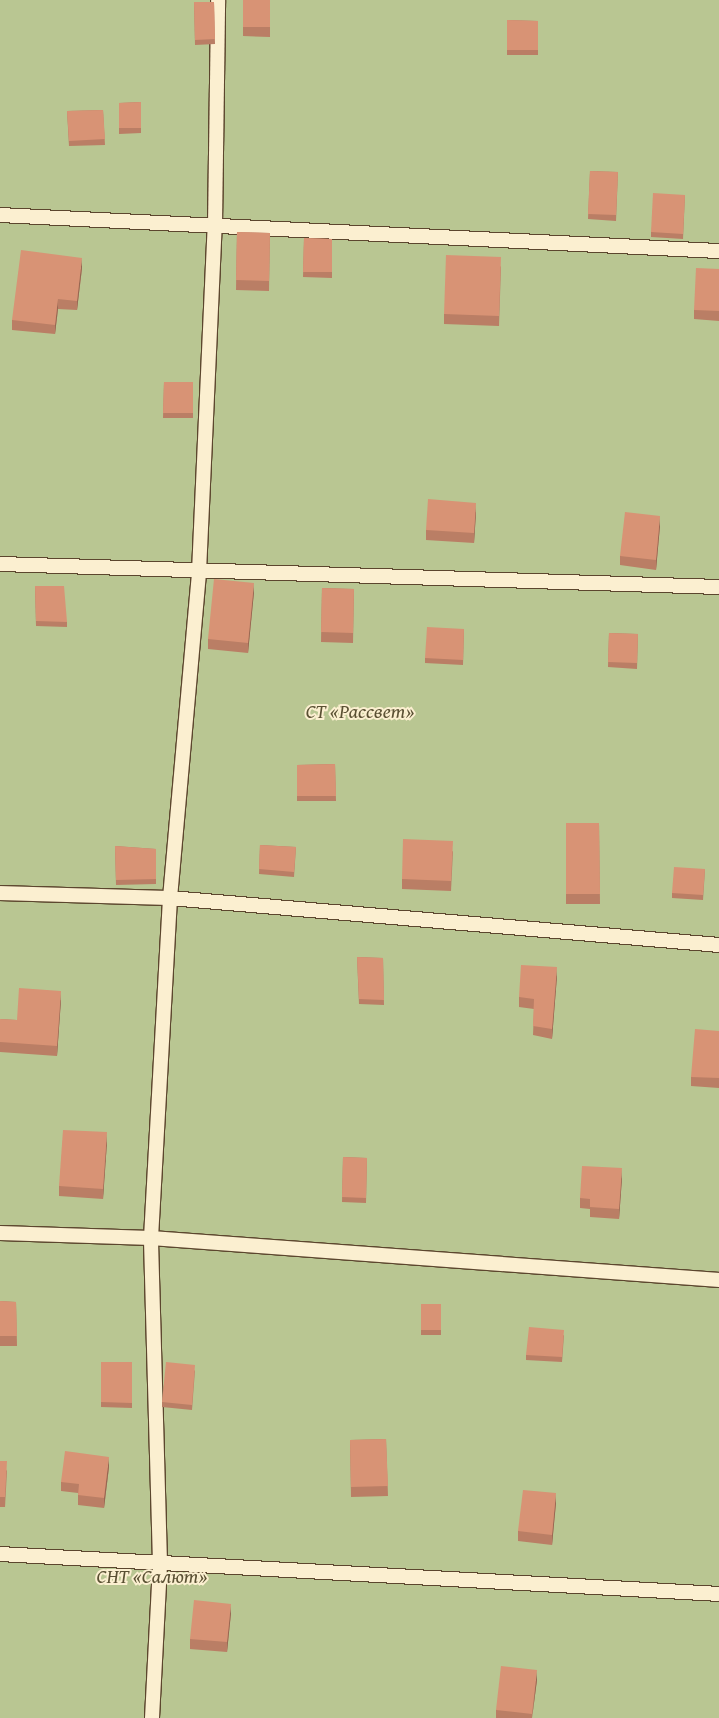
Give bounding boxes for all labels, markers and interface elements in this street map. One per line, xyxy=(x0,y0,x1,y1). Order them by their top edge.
park label: СТ «Рассвет» xyxy=(306,698,414,722)
park label: СНТ «Салют» xyxy=(97,1563,207,1587)

